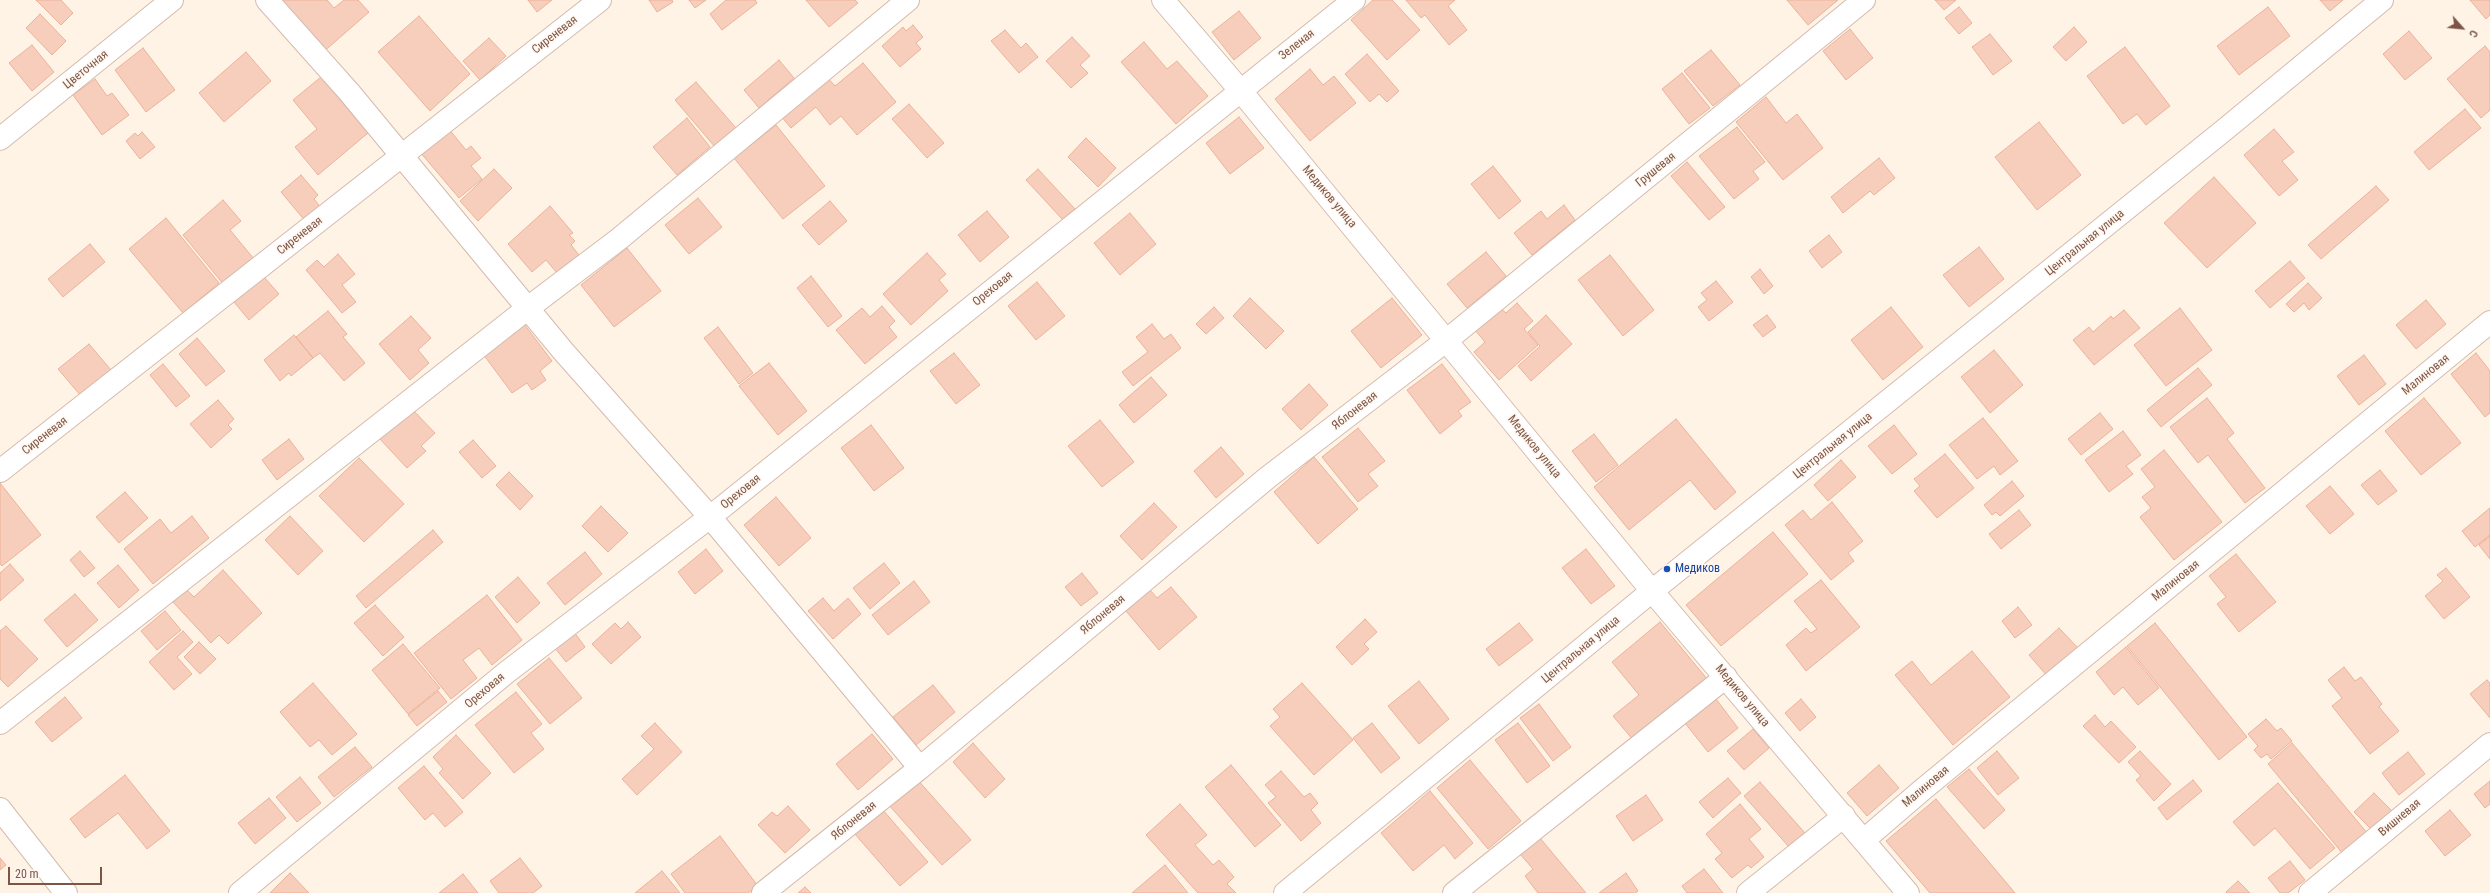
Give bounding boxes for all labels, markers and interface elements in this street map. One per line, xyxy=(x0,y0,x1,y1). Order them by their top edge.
north arrow xyxy=(2442,8,2482,48)
street label: Сиреневая xyxy=(529,13,581,57)
street label: Зеленая xyxy=(1276,27,1318,63)
text: С xyxy=(2466,28,2480,39)
street label: Цветочная xyxy=(61,48,111,92)
street label: Грушевая xyxy=(1633,150,1679,190)
street label: Медиков улица xyxy=(1299,163,1359,231)
street label: Центральная улица xyxy=(2043,207,2127,279)
street label: Сиреневая xyxy=(274,214,326,258)
street label: Ореховая xyxy=(970,268,1016,310)
street label: Малиновая xyxy=(2399,352,2453,398)
street label: Яблоневая xyxy=(1329,389,1381,433)
street label: Центральная улица xyxy=(1791,410,1875,482)
street label: Медиков улица xyxy=(1504,413,1564,481)
street label: Сиреневая xyxy=(19,414,71,458)
street label: Ореховая xyxy=(718,471,764,513)
street label: Малиновая xyxy=(2149,558,2203,604)
place label: Медиков xyxy=(1675,562,1720,576)
marker: Медиков xyxy=(1662,564,1672,574)
street label: Яблоневая xyxy=(1078,592,1128,638)
street label: Центральная улица xyxy=(1539,613,1623,687)
street label: Медиков улица xyxy=(1712,662,1772,730)
street label: Ореховая xyxy=(462,670,508,712)
street label: Малиновая xyxy=(1900,763,1952,811)
street label: Вишневая xyxy=(2376,796,2424,840)
street label: Яблоневая xyxy=(828,798,880,844)
scale bar xyxy=(10,859,104,885)
text: 20 m xyxy=(15,867,39,881)

